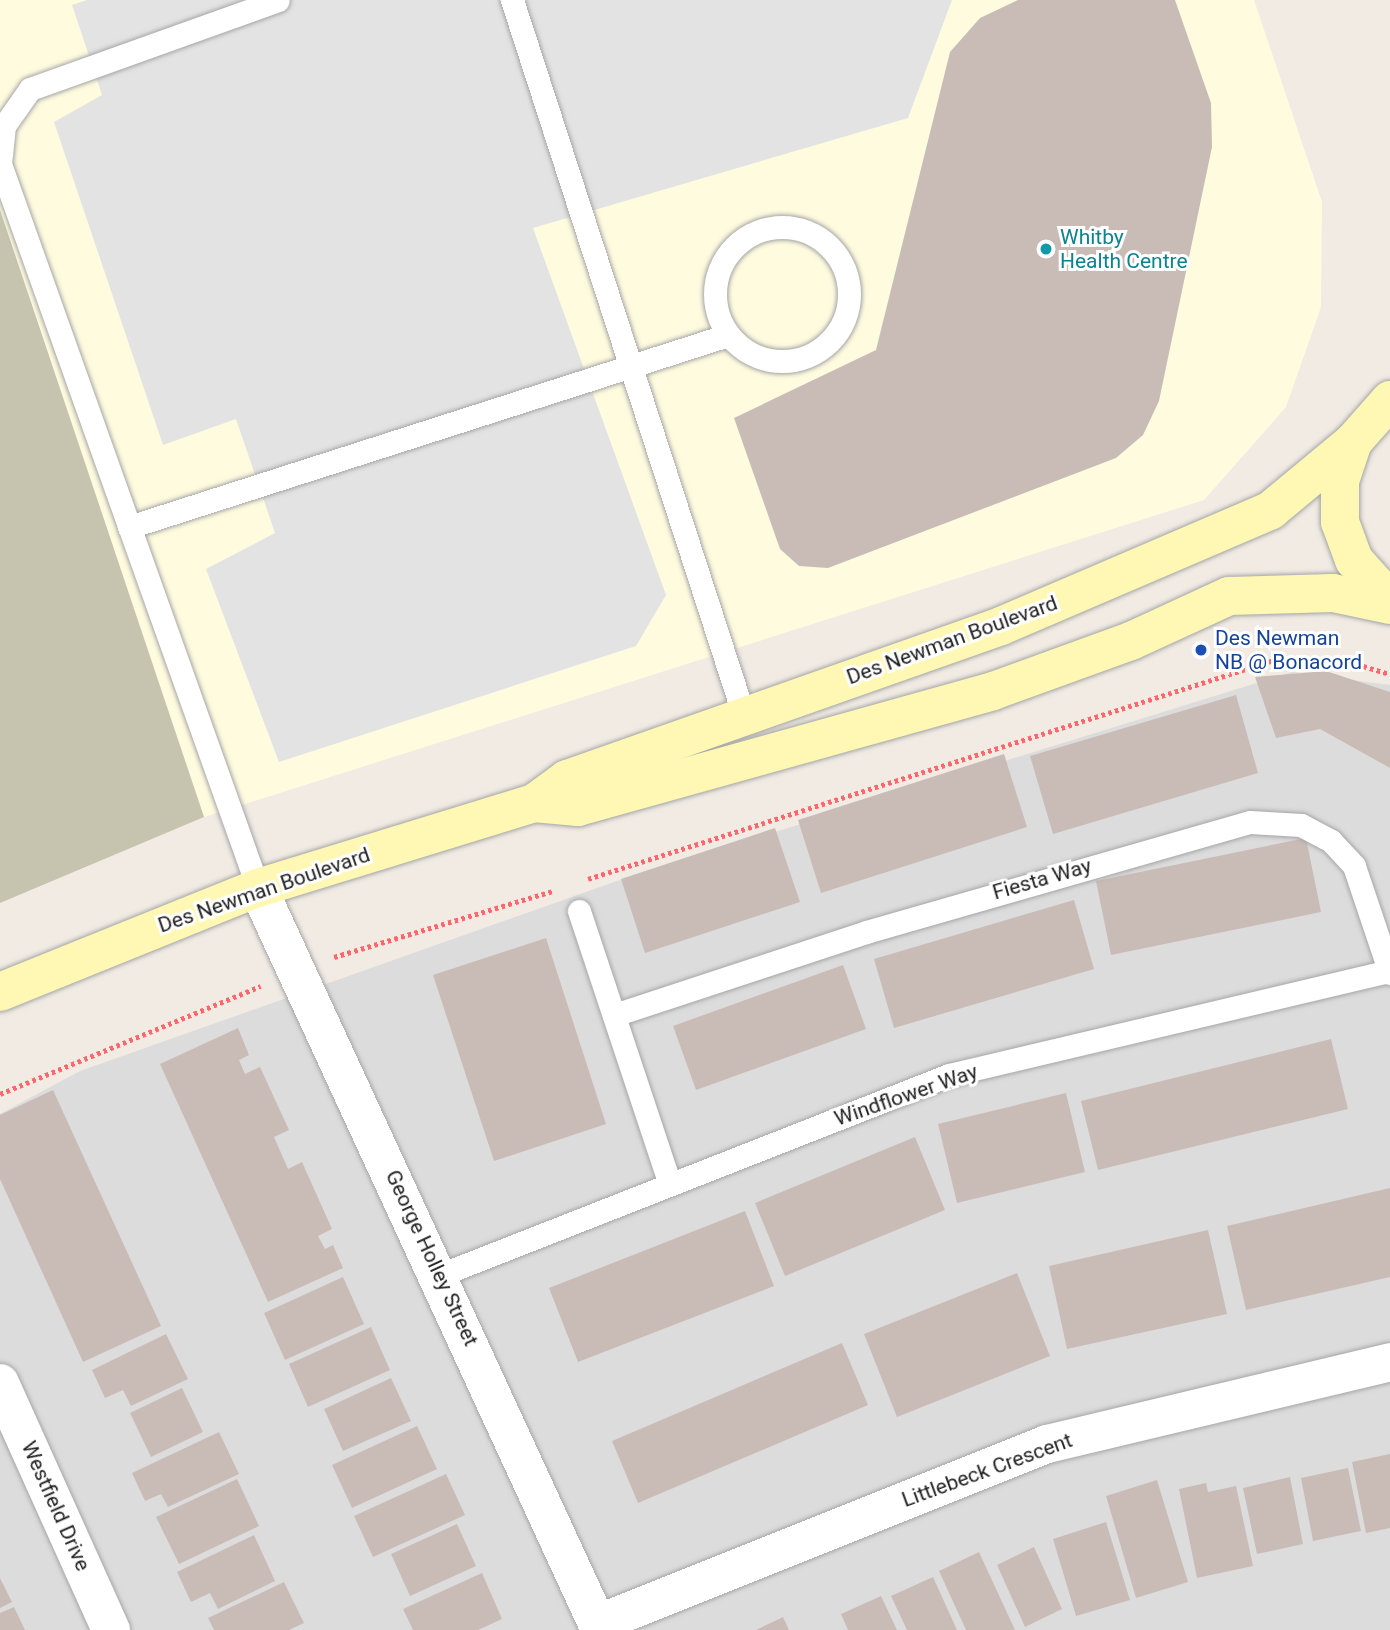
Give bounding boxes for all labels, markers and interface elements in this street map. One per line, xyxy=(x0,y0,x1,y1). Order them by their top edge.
place label: Whitby Health Centre xyxy=(1060,224,1188,274)
marker: Whitby Health Centre xyxy=(1038,241,1054,257)
street label: Des Newman Boulevard xyxy=(843,590,1061,690)
place label: Des Newman NB @ Bonacord xyxy=(1215,625,1362,675)
marker: Des Newman NB @ Bonacord xyxy=(1193,642,1209,658)
street label: Des Newman Boulevard xyxy=(155,842,373,938)
street label: Fiesta Way xyxy=(990,853,1094,905)
street label: Windflower Way xyxy=(831,1059,981,1131)
street label: George Holley Street xyxy=(380,1166,484,1350)
street label: Littlebeck Crescent xyxy=(898,1427,1076,1513)
street label: Westfield Drive xyxy=(16,1437,96,1575)

